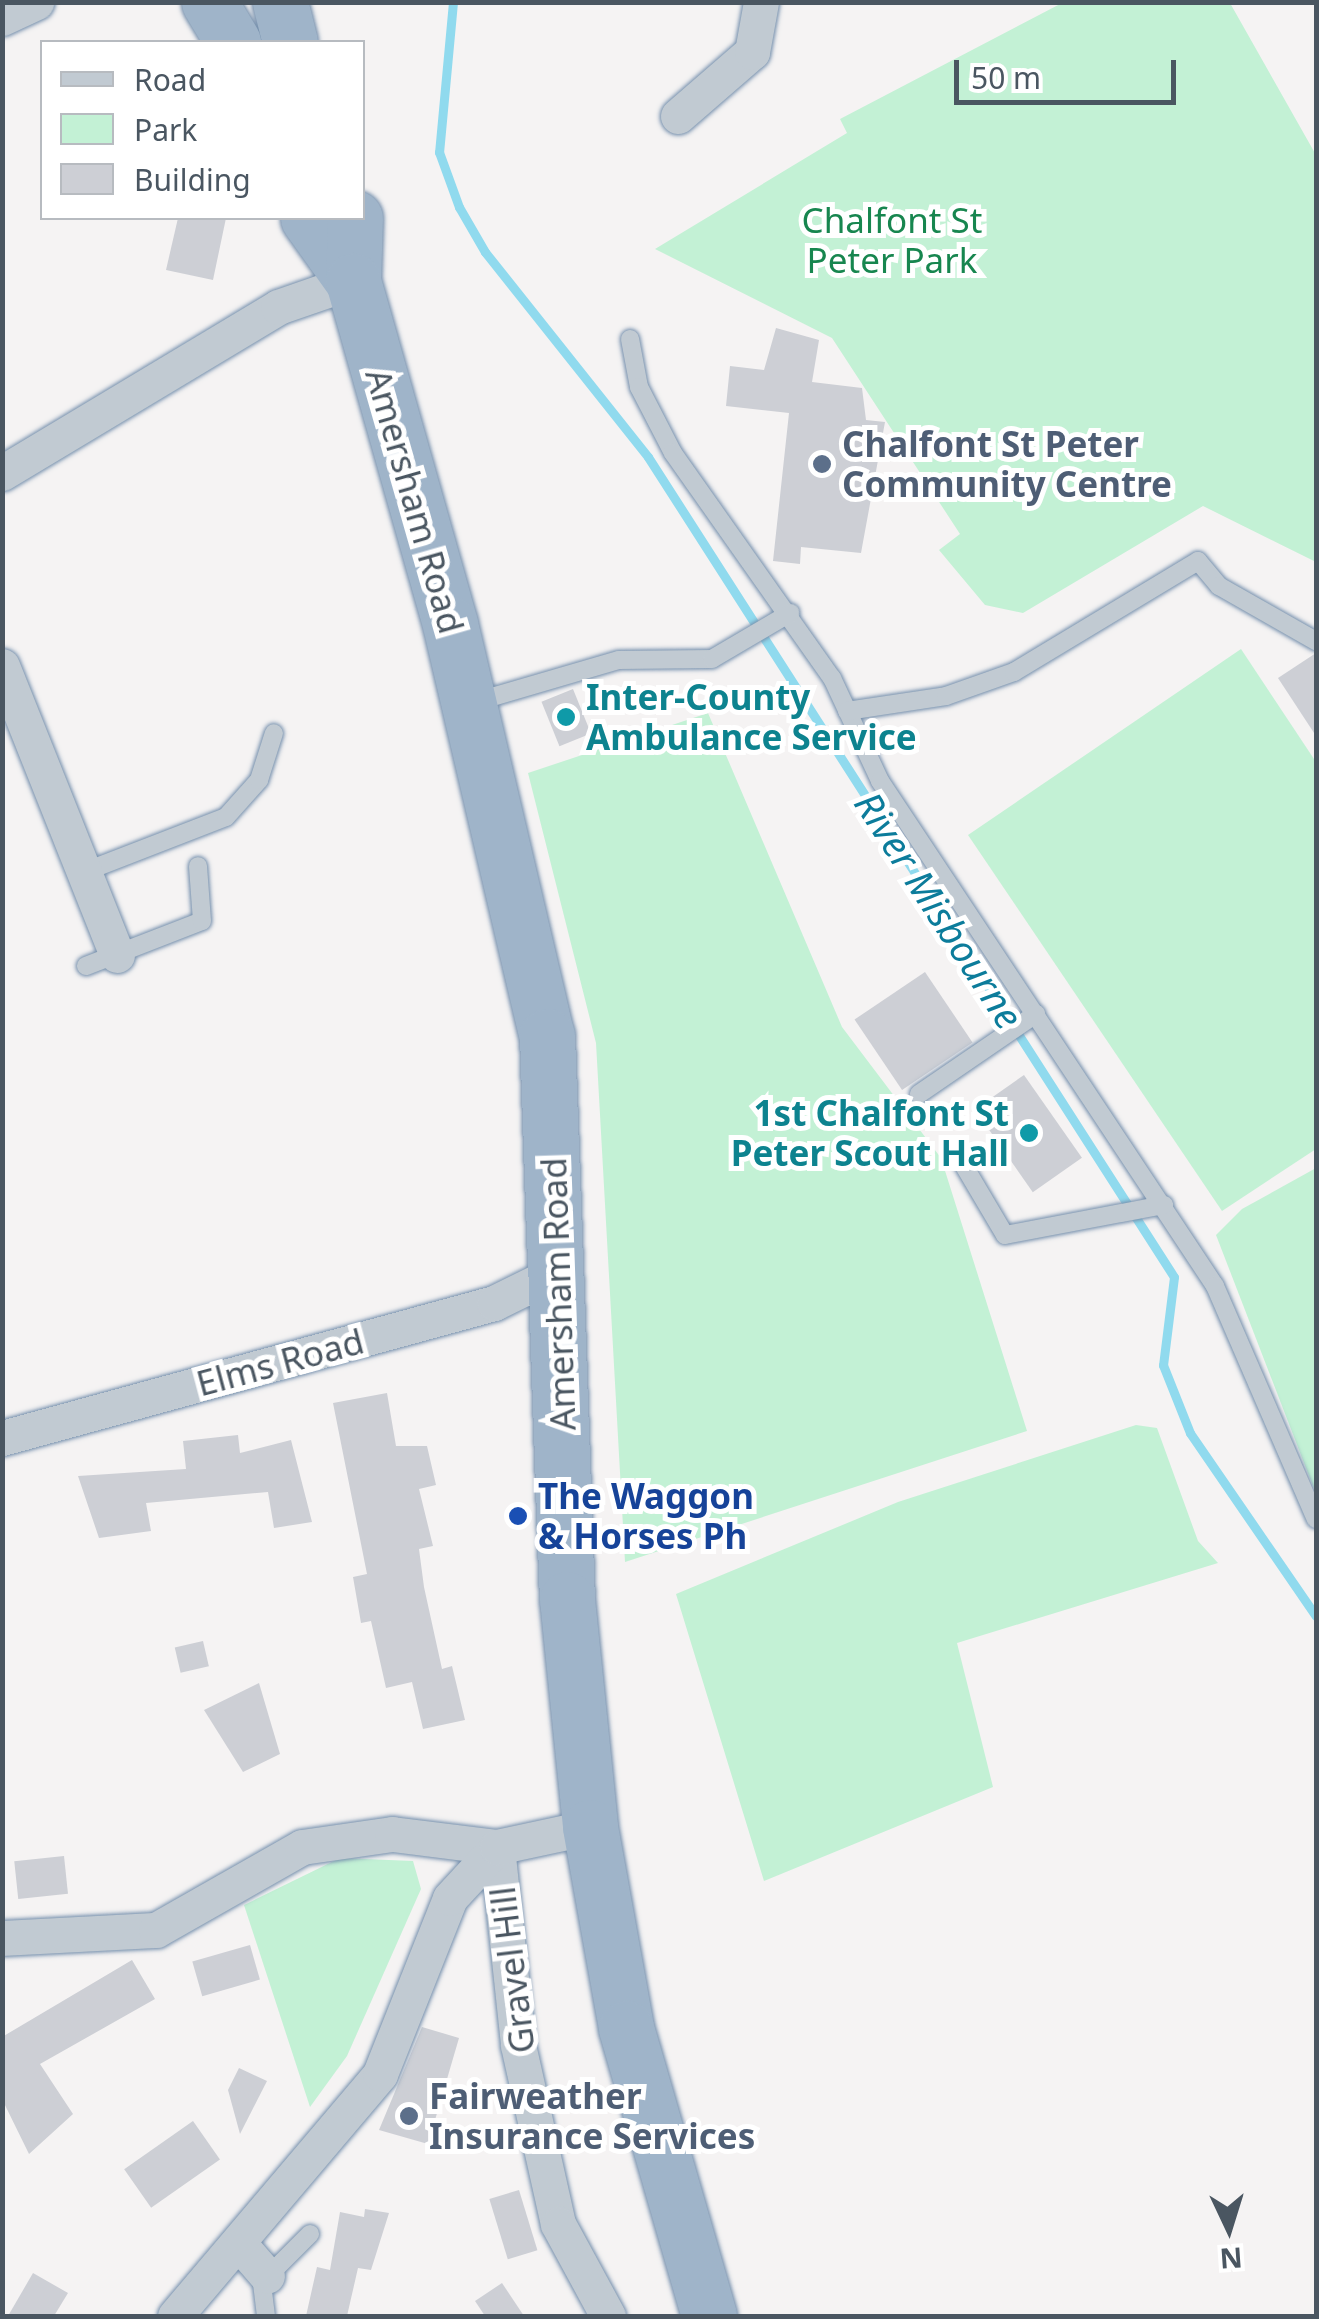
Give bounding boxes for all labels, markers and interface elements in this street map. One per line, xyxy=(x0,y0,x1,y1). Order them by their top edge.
legend xyxy=(40,40,365,220)
scale bar xyxy=(959,40,1182,102)
text: 50 m xyxy=(971,57,1041,98)
text: Road xyxy=(134,59,206,100)
text: Park xyxy=(134,109,197,150)
text: Building xyxy=(134,159,251,200)
park label: Chalfont St Peter Park xyxy=(802,199,982,281)
street label: Amersham Road xyxy=(357,364,473,638)
place label: Chalfont St Peter Community Centre xyxy=(842,423,1172,505)
marker: Chalfont St Peter Community Centre xyxy=(811,453,833,475)
place label: Inter-County Ambulance Service xyxy=(586,676,917,758)
marker: Inter-County Ambulance Service xyxy=(555,706,577,728)
water label: River Misbourne xyxy=(846,783,1032,1037)
place label: 1st Chalfont St Peter Scout Hall xyxy=(731,1092,1009,1174)
marker: 1st Chalfont St Peter Scout Hall xyxy=(1018,1122,1040,1144)
street label: Amersham Road xyxy=(532,1157,584,1431)
street label: Elms Road xyxy=(192,1320,368,1404)
place label: The Waggon & Horses Ph xyxy=(538,1475,754,1557)
marker: The Waggon & Horses Ph xyxy=(507,1505,529,1527)
street label: Gravel Hill xyxy=(481,1884,543,2056)
place label: Fairweather Insurance Services xyxy=(429,2075,755,2157)
marker: Fairweather Insurance Services xyxy=(398,2105,420,2127)
north arrow xyxy=(1179,2179,1279,2279)
text: N xyxy=(1218,2239,1244,2279)

